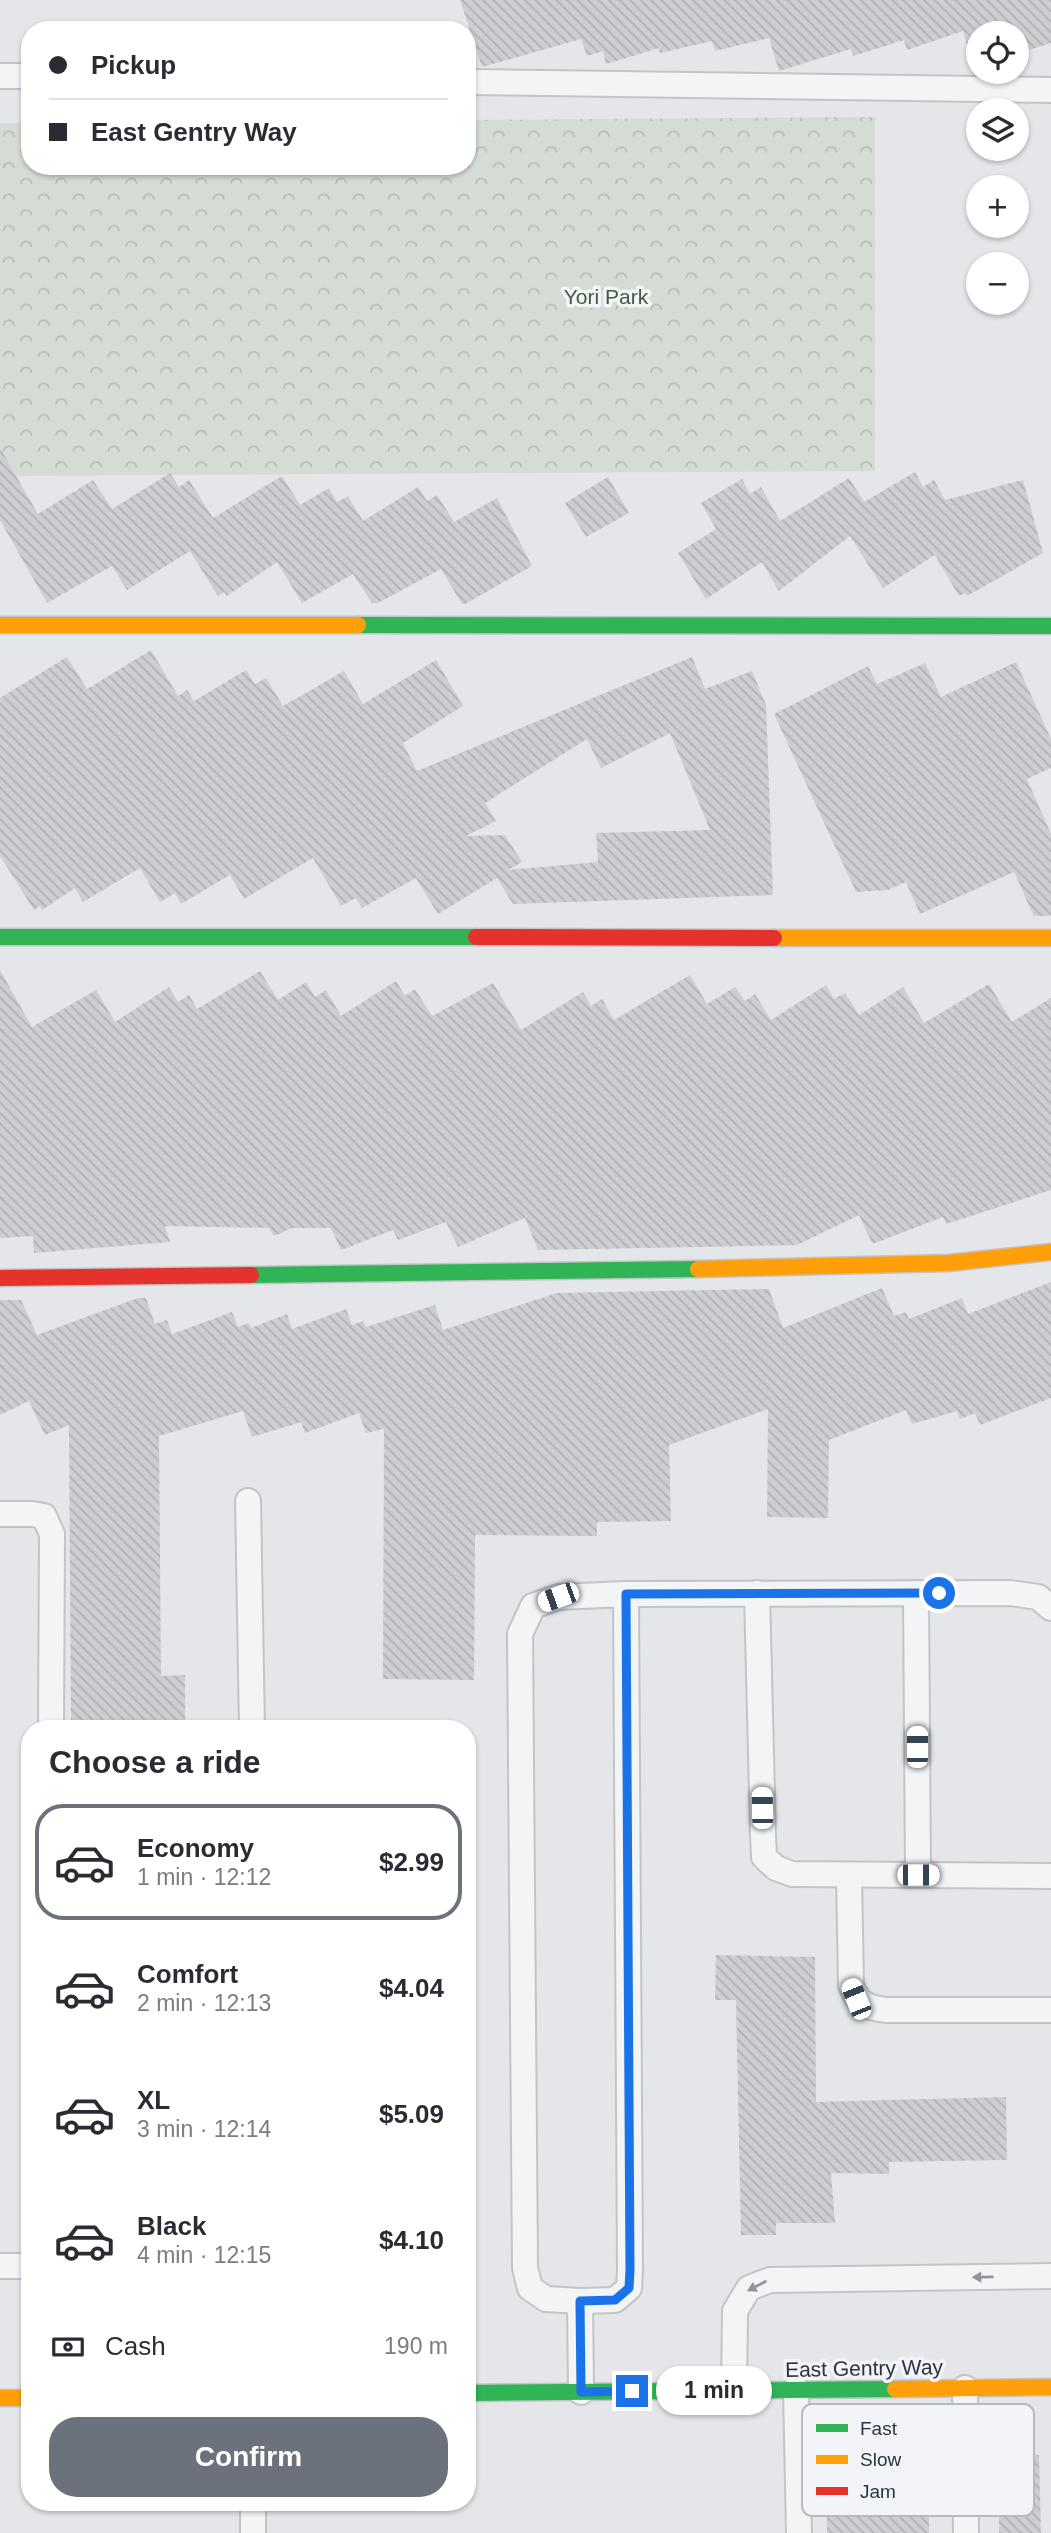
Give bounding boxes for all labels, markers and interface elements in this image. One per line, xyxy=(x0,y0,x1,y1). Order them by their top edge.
map controls xyxy=(966,21,1029,315)
button: locate xyxy=(966,21,1029,84)
text: Pickup xyxy=(91,50,176,80)
button: layers xyxy=(966,98,1029,161)
text: East Gentry Way xyxy=(91,117,297,147)
button: + xyxy=(966,175,1029,238)
button: − xyxy=(966,252,1029,315)
park label: Yori Park xyxy=(564,285,649,308)
route start xyxy=(923,1577,955,1609)
car xyxy=(535,1580,582,1614)
car xyxy=(907,1726,928,1768)
text: Choose a ride xyxy=(49,1744,261,1780)
car xyxy=(752,1787,773,1829)
icon: car xyxy=(53,1831,116,1894)
text: Economy xyxy=(137,1833,254,1863)
text: $2.99 xyxy=(379,1847,444,1877)
text: 1 min · 12:12 xyxy=(137,1864,271,1890)
car xyxy=(898,1865,940,1886)
icon: car xyxy=(53,1957,116,2020)
text: Comfort xyxy=(137,1959,238,1989)
text: $4.04 xyxy=(379,1973,444,2003)
car xyxy=(839,1976,874,2022)
text: 2 min · 12:13 xyxy=(137,1990,271,2016)
icon: car xyxy=(53,2083,116,2146)
text: XL xyxy=(137,2085,170,2115)
text: $5.09 xyxy=(379,2099,444,2129)
text: 3 min · 12:14 xyxy=(137,2116,271,2142)
icon: car xyxy=(53,2209,116,2272)
text: Black xyxy=(137,2211,206,2241)
text: $4.10 xyxy=(379,2225,444,2255)
text: 4 min · 12:15 xyxy=(137,2242,271,2268)
one-way arrow xyxy=(972,2271,994,2283)
one-way arrow xyxy=(747,2280,767,2292)
icon: cash xyxy=(49,2328,87,2366)
text: Cash xyxy=(105,2331,166,2361)
text: 190 m xyxy=(384,2333,448,2359)
street label: East Gentry Way xyxy=(785,2355,944,2381)
callout: 1 min xyxy=(656,2366,772,2416)
route end xyxy=(616,2375,648,2407)
text: 1 min xyxy=(684,2377,744,2403)
legend xyxy=(802,2404,1034,2516)
button: Confirm xyxy=(49,2417,448,2497)
text: Fast xyxy=(860,2418,898,2439)
text: Slow xyxy=(860,2449,901,2470)
text: Jam xyxy=(860,2481,896,2502)

